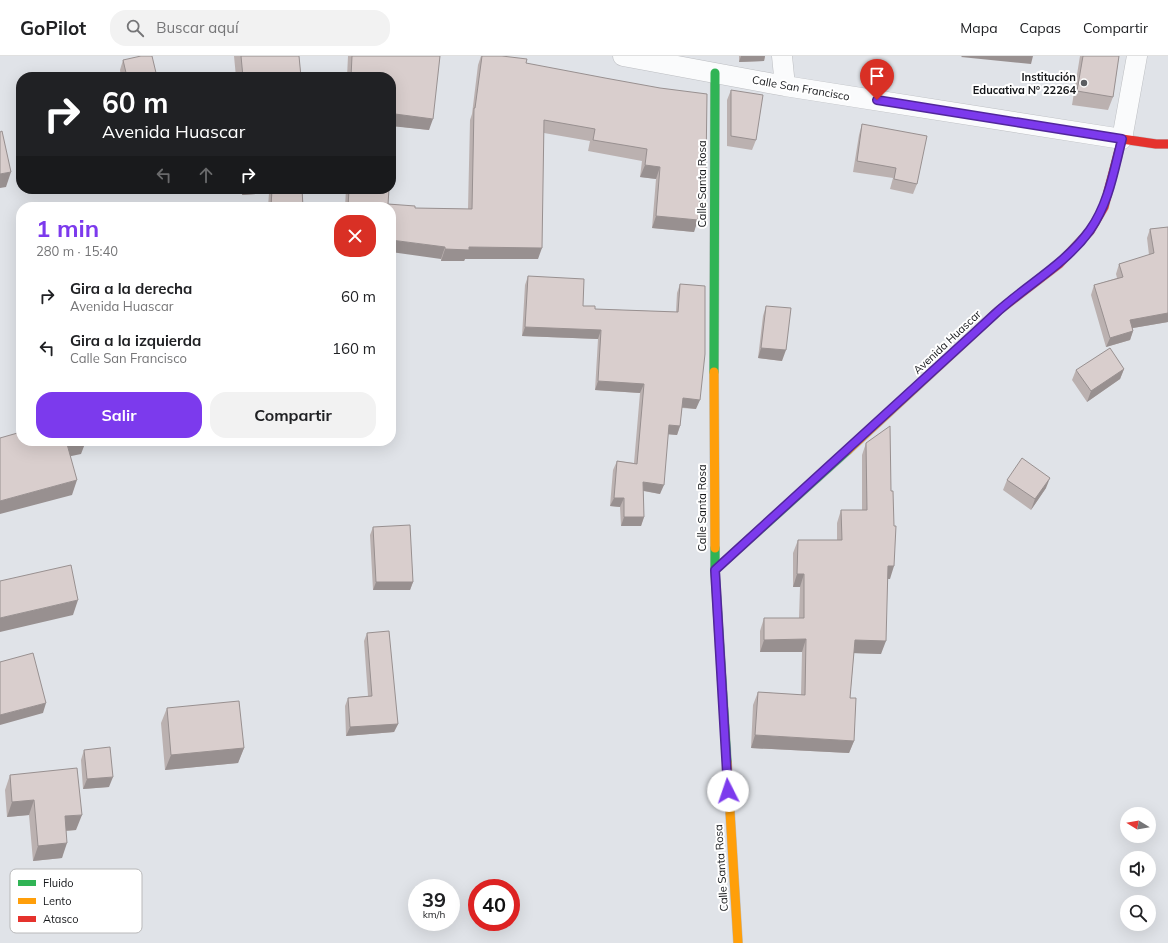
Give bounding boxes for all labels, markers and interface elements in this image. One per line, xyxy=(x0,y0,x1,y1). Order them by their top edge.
search box xyxy=(110,10,390,46)
text: GoPilot xyxy=(20,16,86,40)
icon: search xyxy=(124,17,146,39)
text: Buscar aquí xyxy=(156,18,238,37)
text: Mapa xyxy=(960,19,998,37)
text: Capas xyxy=(1020,19,1061,37)
text: Compartir xyxy=(1083,19,1148,37)
pin xyxy=(860,59,894,100)
icon: arrive xyxy=(866,65,888,87)
place label: Institución Educativa Nº 22264 xyxy=(973,70,1076,97)
street label: Calle San Francisco xyxy=(751,73,851,103)
marker: Institución Educativa Nº 22264 xyxy=(1079,78,1089,88)
text: 60 m xyxy=(102,85,168,120)
icon: right xyxy=(36,88,88,140)
text: Avenida Huascar xyxy=(102,120,245,143)
street label: Calle Santa Rosa xyxy=(695,140,709,228)
icon: left xyxy=(153,164,175,186)
icon: ahead xyxy=(195,164,217,186)
icon: right xyxy=(237,164,259,186)
text: 1 min xyxy=(36,213,99,243)
button: close xyxy=(334,215,376,257)
text: 280 m · 15:40 xyxy=(36,243,118,259)
text: Gira a la derecha xyxy=(70,279,192,298)
icon: right xyxy=(36,285,58,307)
text: 60 m xyxy=(341,287,376,306)
text: Avenida Huascar xyxy=(70,298,173,314)
street label: Avenida Huascar xyxy=(910,307,984,377)
text: Gira a la izquierda xyxy=(70,331,201,350)
icon: left xyxy=(36,337,58,359)
text: 160 m xyxy=(332,339,376,358)
text: Calle San Francisco xyxy=(70,350,187,366)
button: Salir xyxy=(36,392,202,438)
button: Compartir xyxy=(210,392,376,438)
street label: Calle Santa Rosa xyxy=(695,464,709,552)
position arrow xyxy=(707,770,749,812)
north arrow xyxy=(1120,807,1156,843)
map controls xyxy=(1120,807,1156,931)
street label: Calle Santa Rosa xyxy=(711,824,731,912)
button: sound xyxy=(1120,851,1156,887)
legend xyxy=(10,869,142,933)
text: Fluido xyxy=(43,876,74,890)
speed limit sign: 40 xyxy=(468,879,520,931)
text: 39 xyxy=(422,887,446,912)
text: Lento xyxy=(43,894,71,908)
button: search xyxy=(1120,895,1156,931)
text: km/h xyxy=(423,908,445,921)
text: Atasco xyxy=(43,912,78,926)

